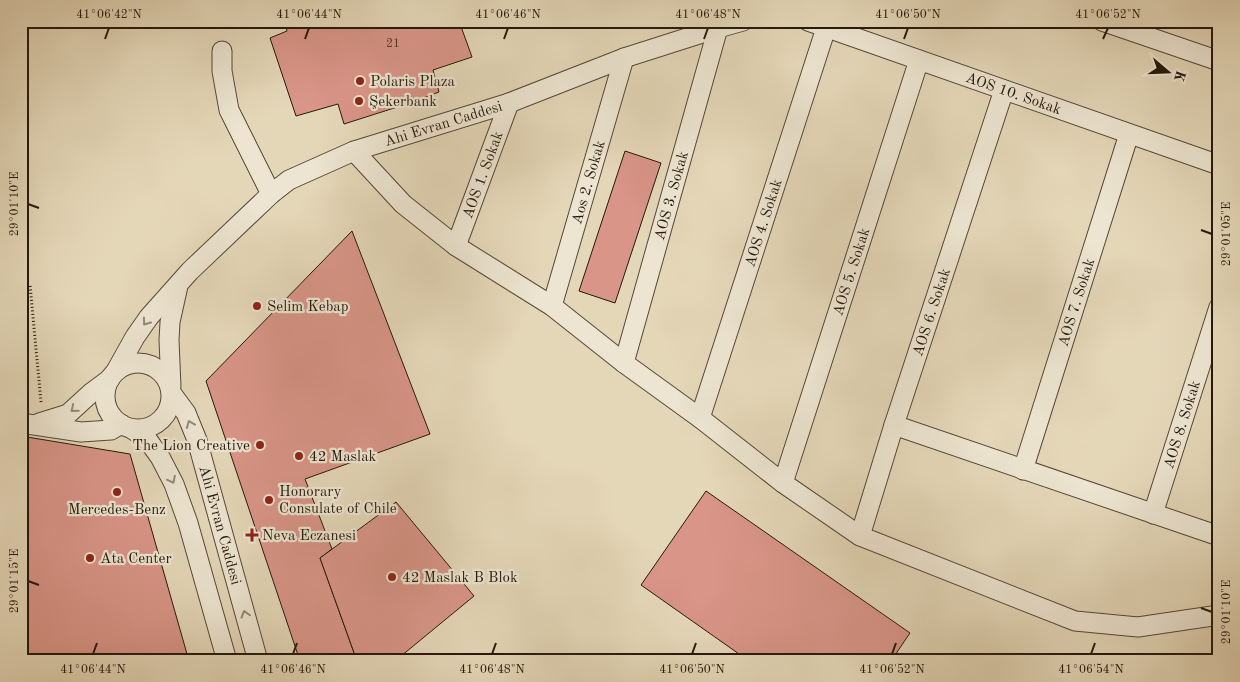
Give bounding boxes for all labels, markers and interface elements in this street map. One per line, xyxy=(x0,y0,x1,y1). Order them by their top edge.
text: 41°06'50"N xyxy=(875,8,941,21)
text: 41°06'52"N xyxy=(1075,8,1141,21)
text: 41°06'42"N xyxy=(76,9,142,21)
text: 41°06'44"N xyxy=(276,9,342,21)
text: 41°06'46"N xyxy=(475,9,541,21)
text: 41°06'48"N xyxy=(675,9,741,21)
house number: 21 xyxy=(386,38,400,50)
north arrow xyxy=(1142,48,1192,98)
text: K xyxy=(1171,69,1188,83)
street label: AOS 10. Sokak xyxy=(963,71,1063,118)
marker: Polaris Plaza xyxy=(354,75,366,87)
place label: Polaris Plaza xyxy=(370,75,455,90)
marker: Şekerbank xyxy=(353,95,365,107)
place label: Şekerbank xyxy=(369,95,437,110)
street label: Ahi Evran Caddesi xyxy=(383,100,504,150)
street label: AOS 1. Sokak xyxy=(461,129,507,221)
street label: Aos 2. Sokak xyxy=(570,139,609,226)
street label: AOS 3. Sokak xyxy=(653,150,692,242)
text: 29°01'10"E xyxy=(9,172,21,236)
street label: AOS 4. Sokak xyxy=(743,177,786,269)
text: 29°01'05"E xyxy=(1220,202,1233,266)
street label: AOS 5. Sokak xyxy=(831,226,874,318)
street label: AOS 7. Sokak xyxy=(1056,256,1098,349)
street label: AOS 6. Sokak xyxy=(911,266,954,358)
marker: Selim Kebap xyxy=(251,300,263,312)
place label: Selim Kebap xyxy=(267,300,349,315)
one-way arrow xyxy=(143,316,152,326)
street label: AOS 8. Sokak xyxy=(1162,379,1204,471)
one-way arrow xyxy=(70,403,79,412)
one-way arrow xyxy=(186,420,197,429)
place label: The Lion Creative xyxy=(132,439,250,454)
marker: The Lion Creative xyxy=(254,439,266,451)
marker: 42 Maslak xyxy=(293,450,305,462)
place label: 42 Maslak xyxy=(309,450,377,465)
street label: Ahi Evran Caddesi xyxy=(195,464,243,587)
one-way arrow xyxy=(166,475,176,484)
place label: Honorary Consulate of Chile xyxy=(279,485,397,517)
marker: Mercedes-Benz xyxy=(111,486,123,498)
marker: Honorary Consulate of Chile xyxy=(263,494,275,506)
place label: Mercedes-Benz xyxy=(68,503,166,518)
marker: Neva Eczanesi xyxy=(246,529,258,541)
place label: Neva Eczanesi xyxy=(262,529,356,544)
text: 29°01'15"E xyxy=(8,549,21,613)
marker: Ata Center xyxy=(84,552,96,564)
place label: Ata Center xyxy=(100,552,172,567)
marker: 42 Maslak B Blok xyxy=(386,571,398,583)
place label: 42 Maslak B Blok xyxy=(402,571,518,586)
text: 29°01'10"E xyxy=(1221,580,1233,644)
one-way arrow xyxy=(241,610,251,618)
text: 41°06'50"N xyxy=(659,663,725,676)
text: 41°06'52"N xyxy=(859,663,925,676)
text: 41°06'54"N xyxy=(1058,663,1124,676)
text: 41°06'44"N xyxy=(60,664,126,676)
text: 41°06'46"N xyxy=(260,664,326,676)
text: 41°06'48"N xyxy=(459,664,525,676)

